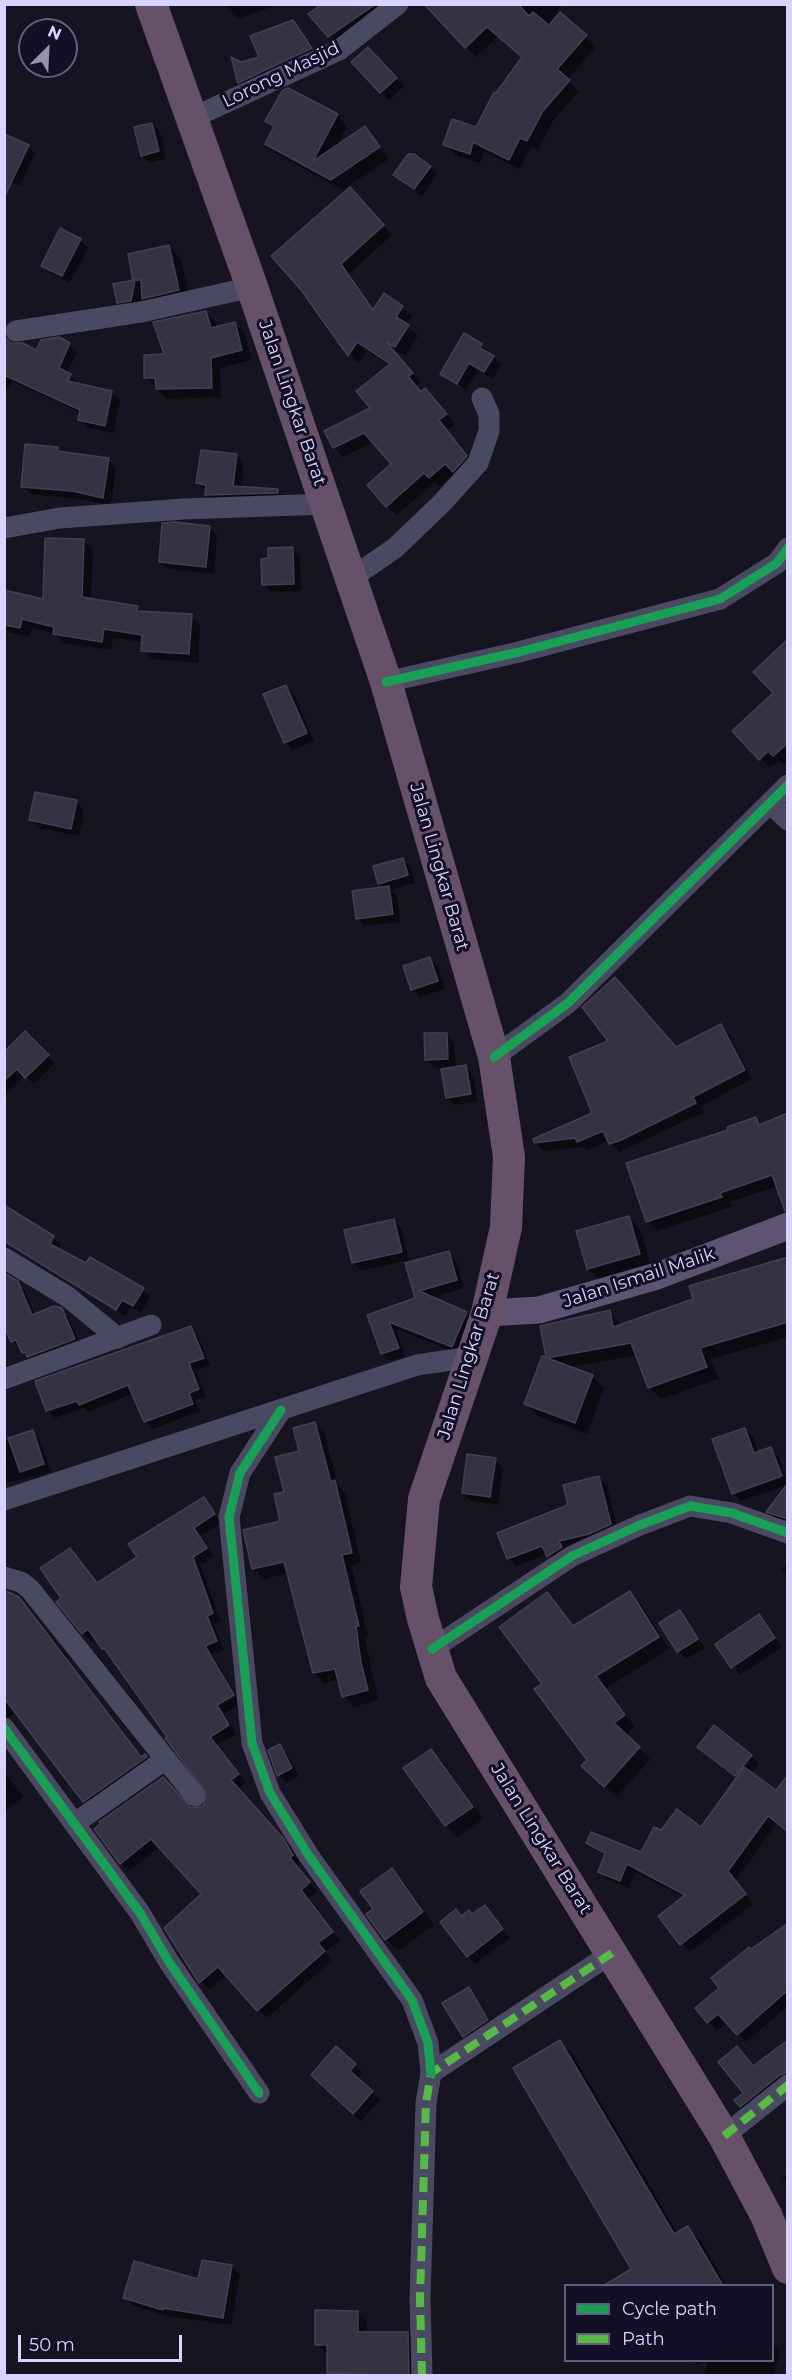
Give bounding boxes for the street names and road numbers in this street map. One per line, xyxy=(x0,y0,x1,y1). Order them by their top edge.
street label: Lorong Masjid xyxy=(219,37,343,113)
street label: Jalan Lingkar Barat xyxy=(254,317,330,489)
street label: Jalan Lingkar Barat xyxy=(405,781,473,953)
street label: Jalan Ismail Malik xyxy=(560,1243,718,1313)
street label: Jalan Lingkar Barat xyxy=(433,1270,505,1442)
street label: Jalan Lingkar Barat xyxy=(486,1760,596,1918)

